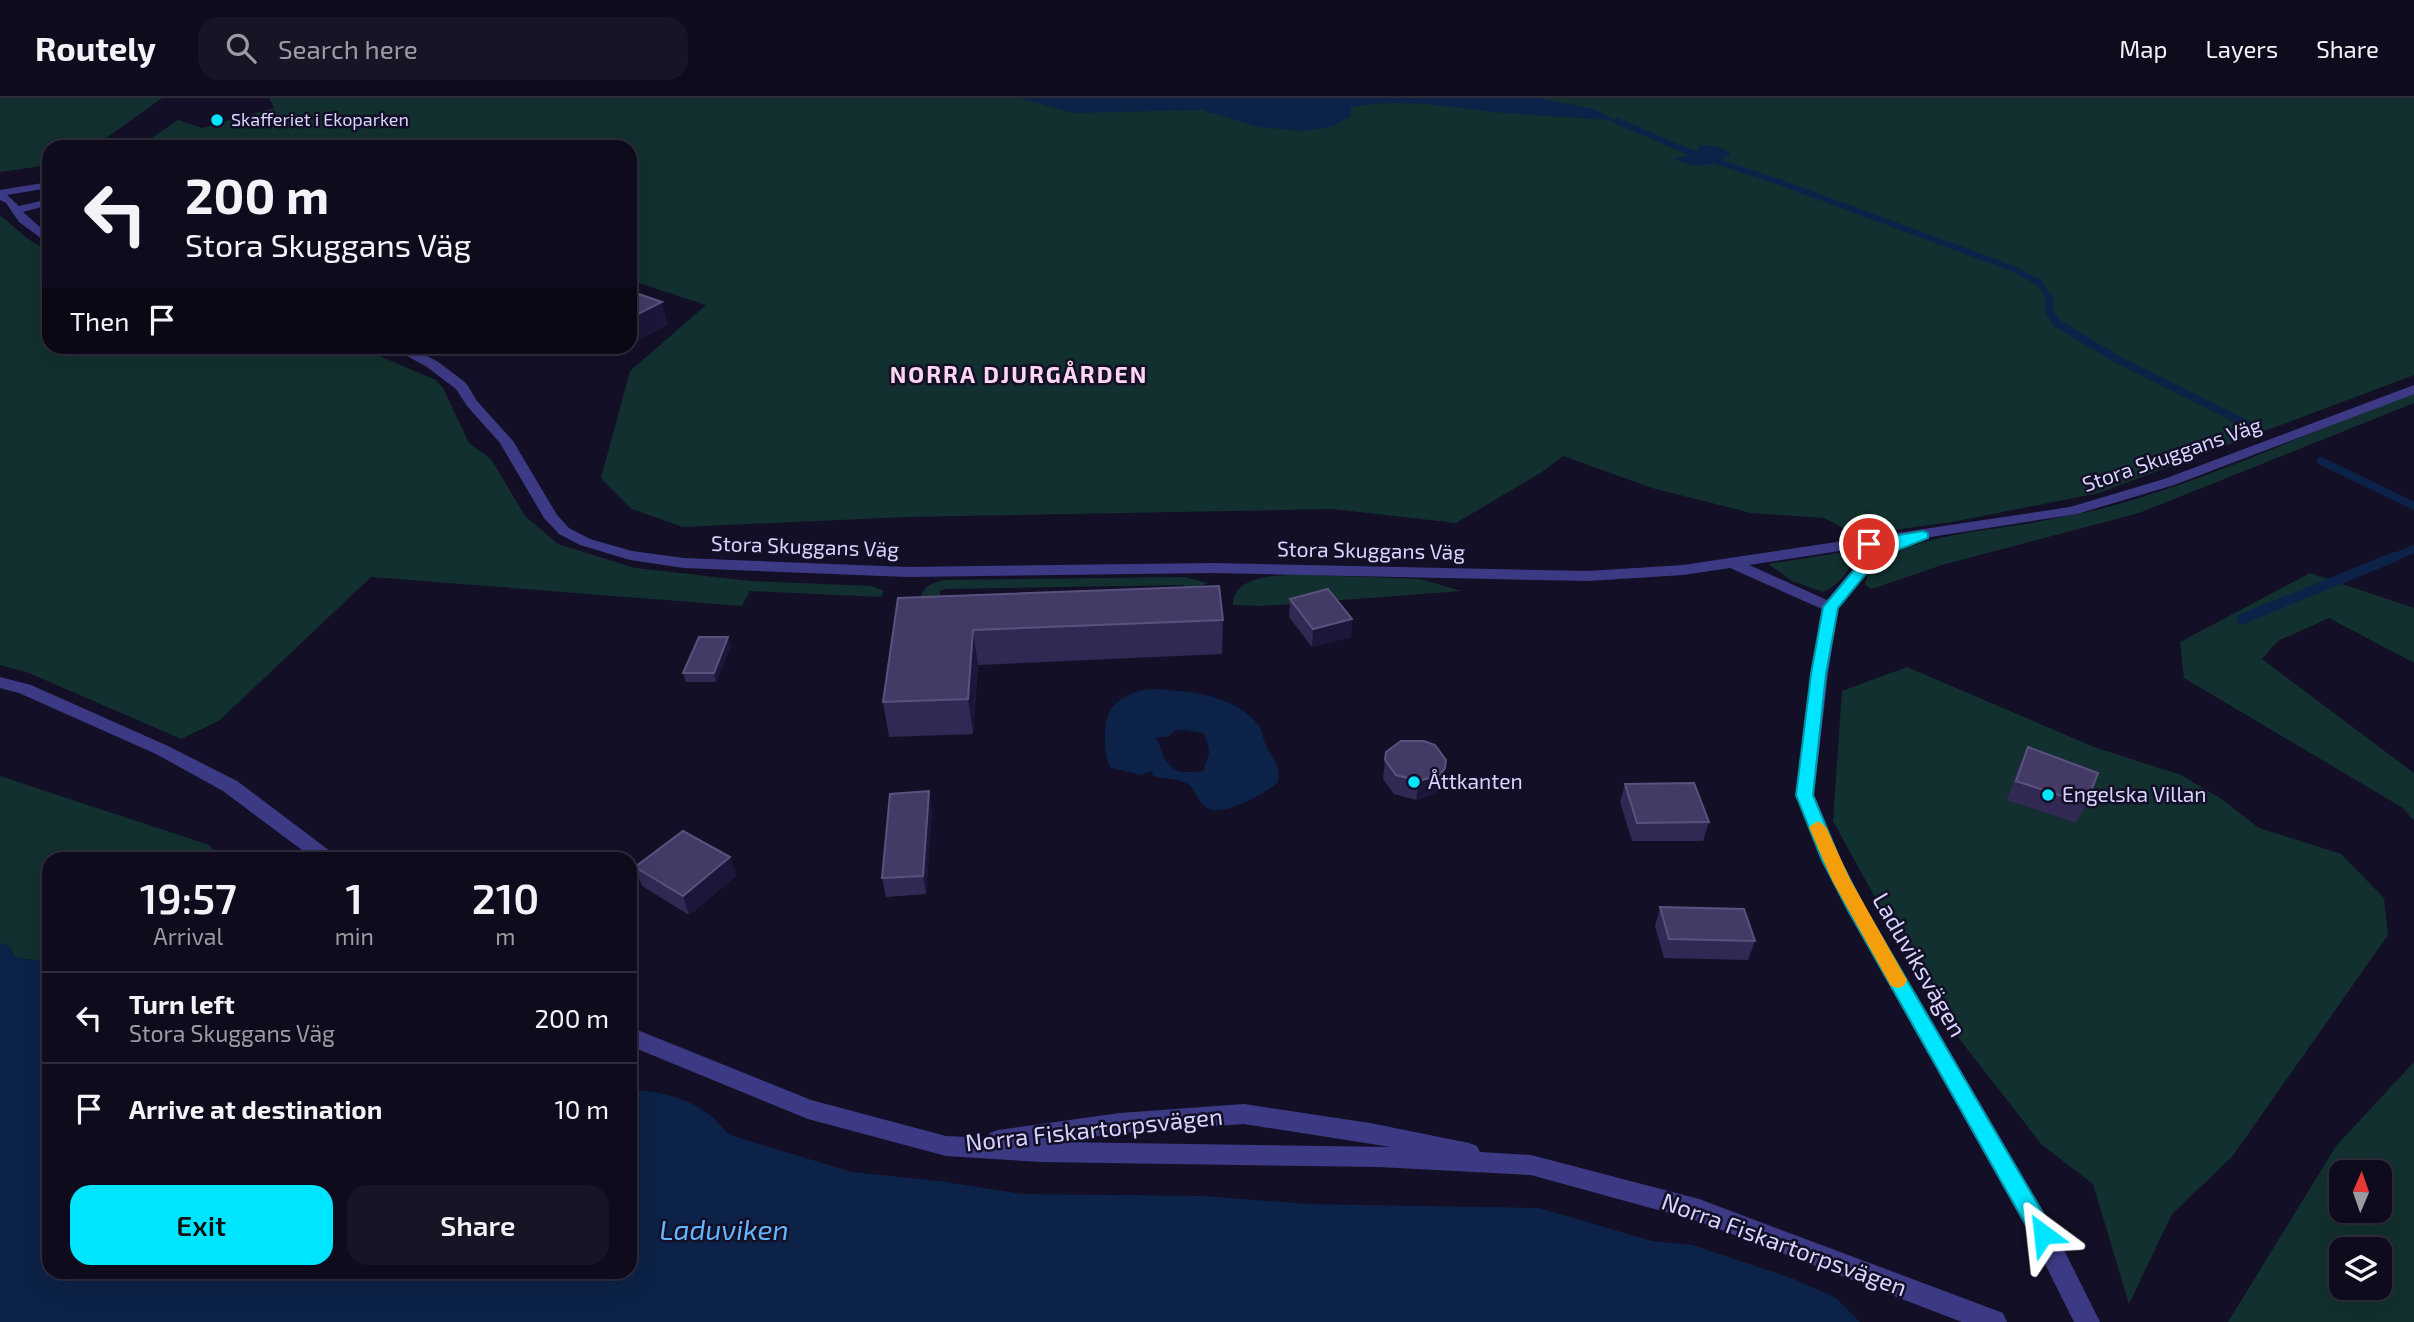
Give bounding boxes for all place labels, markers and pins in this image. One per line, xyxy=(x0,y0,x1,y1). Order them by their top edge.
place label: Skafferiet i Ekoparken xyxy=(231,108,409,130)
marker: Skafferiet i Ekoparken xyxy=(209,112,225,128)
pin xyxy=(1839,514,1899,574)
place label: Åttkanten xyxy=(1428,768,1523,793)
marker: Åttkanten xyxy=(1406,774,1422,790)
place label: Engelska Villan xyxy=(2062,781,2206,806)
marker: Engelska Villan xyxy=(2040,787,2056,803)

